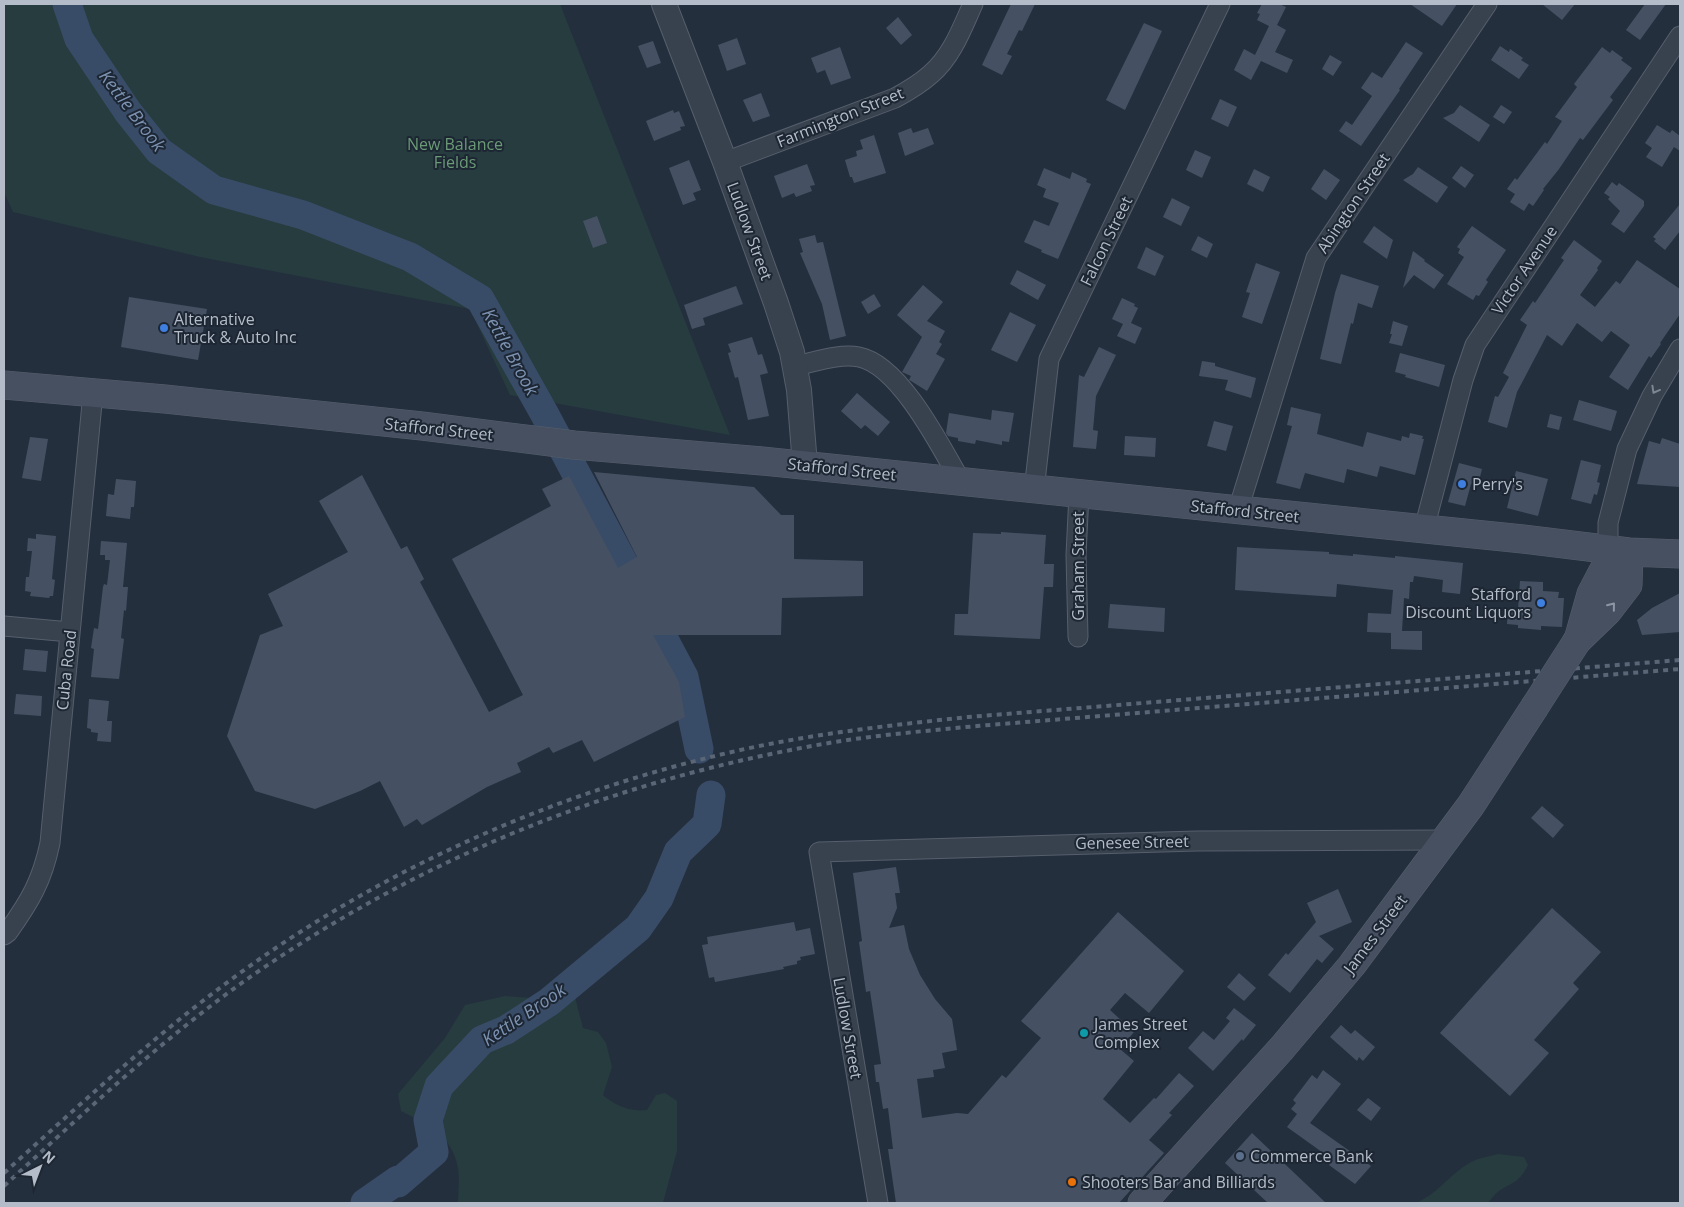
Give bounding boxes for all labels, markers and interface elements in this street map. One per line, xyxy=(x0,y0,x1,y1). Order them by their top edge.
water label: Kettle Brook xyxy=(94,65,172,157)
street label: Farmington Street xyxy=(773,81,907,152)
park label: New Balance Fields xyxy=(407,133,503,173)
street label: Abington Street xyxy=(1311,148,1395,257)
street label: Ludlow Street xyxy=(722,179,778,283)
street label: Falcon Street xyxy=(1075,192,1137,289)
street label: Victor Avenue xyxy=(1486,221,1562,319)
water label: Kettle Brook xyxy=(477,304,545,400)
place label: Alternative Truck & Auto Inc xyxy=(174,308,297,348)
marker: Alternative Truck & Auto Inc xyxy=(158,322,170,334)
one-way arrow xyxy=(1651,385,1661,394)
street label: Stafford Street xyxy=(384,412,495,446)
street label: Stafford Street xyxy=(787,452,898,486)
place label: Perry's xyxy=(1472,473,1523,495)
marker: Perry's xyxy=(1456,478,1468,490)
street label: Stafford Street xyxy=(1190,494,1301,528)
street label: Graham Street xyxy=(1067,511,1089,621)
place label: Stafford Discount Liquors xyxy=(1405,583,1531,623)
marker: Stafford Discount Liquors xyxy=(1535,597,1547,609)
one-way arrow xyxy=(1606,603,1615,612)
street label: Cuba Road xyxy=(51,629,81,711)
street label: Genesee Street xyxy=(1075,830,1189,854)
street label: James Street xyxy=(1337,890,1412,980)
street label: Ludlow Street xyxy=(828,975,868,1081)
water label: Kettle Brook xyxy=(477,977,571,1051)
place label: James Street Complex xyxy=(1092,1013,1188,1053)
marker: James Street Complex xyxy=(1078,1027,1090,1039)
north arrow xyxy=(15,1142,65,1192)
place label: Commerce Bank xyxy=(1250,1145,1374,1167)
text: N xyxy=(38,1146,60,1168)
marker: Commerce Bank xyxy=(1234,1150,1246,1162)
place label: Shooters Bar and Billiards xyxy=(1082,1171,1275,1193)
marker: Shooters Bar and Billiards xyxy=(1066,1176,1078,1188)

